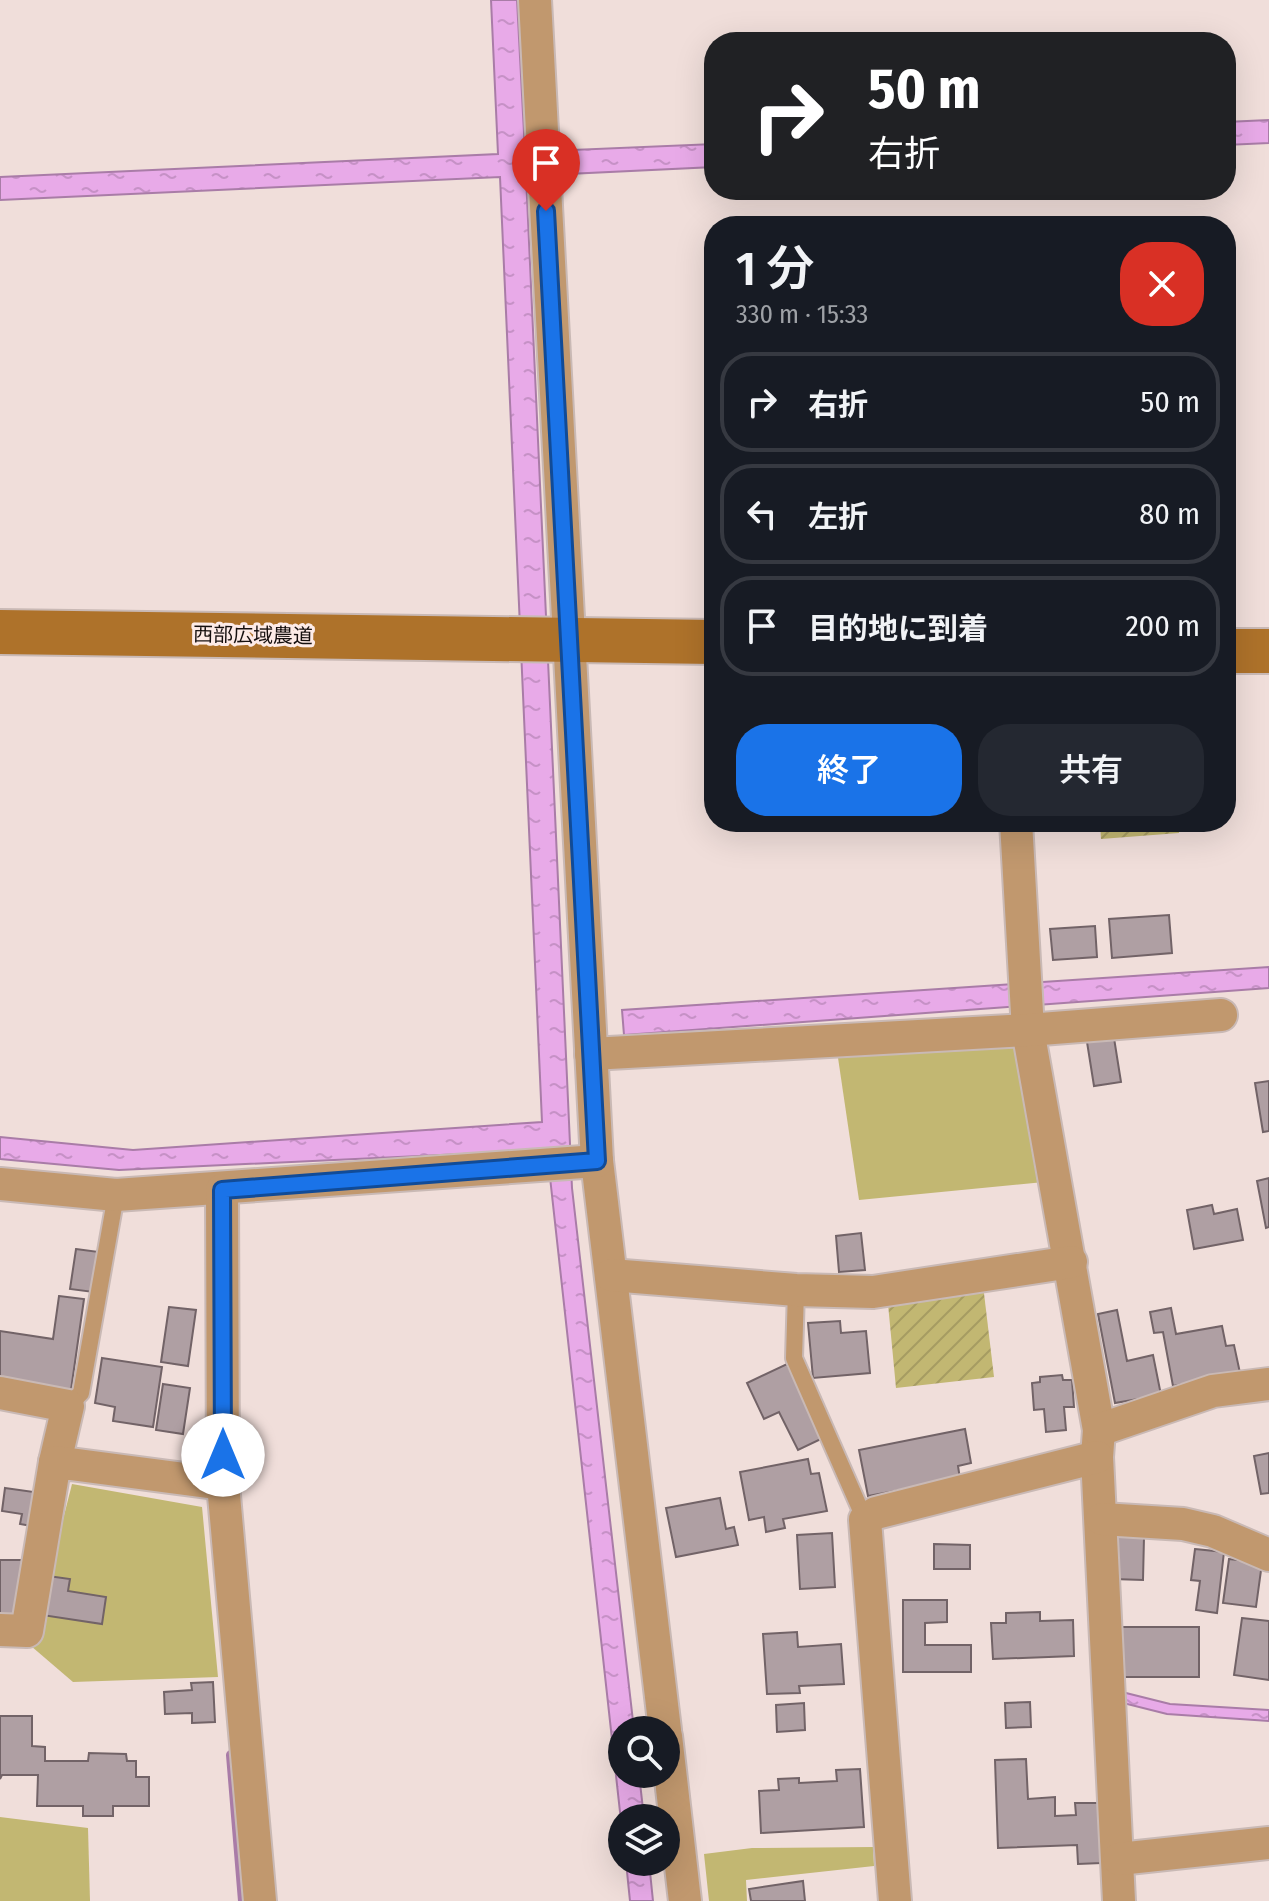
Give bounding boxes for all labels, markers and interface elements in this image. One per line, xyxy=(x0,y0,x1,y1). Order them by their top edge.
text: 50 m xyxy=(868,56,980,123)
icon: right xyxy=(736,64,840,168)
pin xyxy=(512,129,580,211)
text: 右折 xyxy=(868,132,940,176)
icon: arrive xyxy=(524,141,568,185)
text: 1 分 xyxy=(736,240,814,298)
button: close xyxy=(1120,242,1204,326)
text: 330 m · 15:33 xyxy=(736,299,868,330)
icon: right xyxy=(740,380,784,424)
text: 50 m xyxy=(1140,384,1200,420)
text: 右折 xyxy=(808,387,868,423)
icon: left xyxy=(740,492,784,536)
text: 80 m xyxy=(1139,496,1200,532)
text: 左折 xyxy=(808,499,868,535)
icon: arrive xyxy=(740,604,784,648)
text: 200 m xyxy=(1125,608,1200,644)
text: 目的地に到着 xyxy=(808,611,988,647)
street label: 西部広域農道 xyxy=(193,622,313,648)
button: 終了 xyxy=(736,724,962,816)
button: 共有 xyxy=(978,724,1204,816)
position arrow xyxy=(181,1413,265,1497)
map controls xyxy=(608,1716,680,1876)
button: search xyxy=(608,1716,680,1788)
button: layers xyxy=(608,1804,680,1876)

